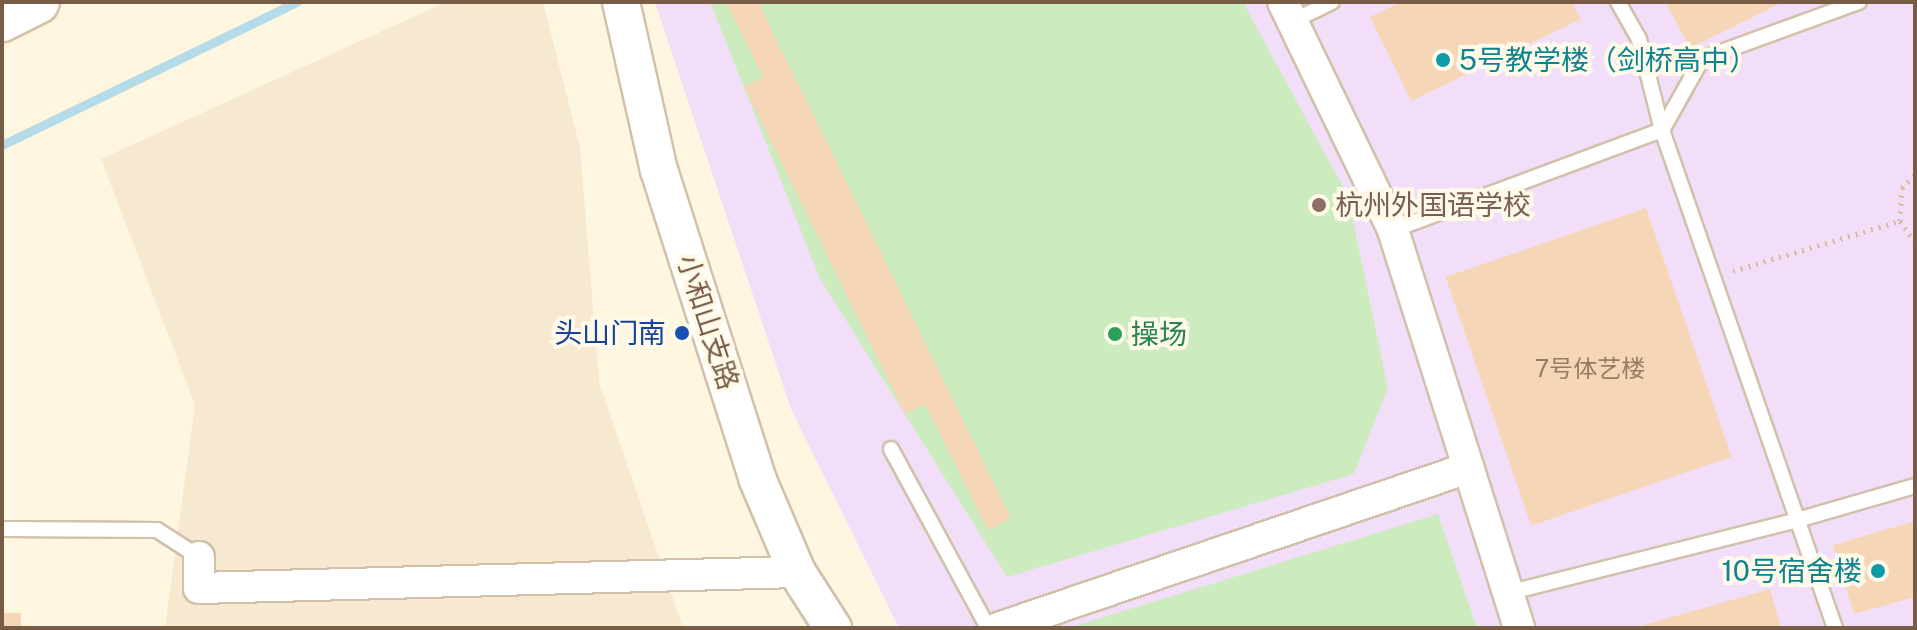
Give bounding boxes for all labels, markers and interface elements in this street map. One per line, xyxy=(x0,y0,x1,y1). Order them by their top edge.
place label: 5号教学楼（剑桥高中） xyxy=(1459,43,1757,77)
marker: 5号教学楼（剑桥高中） xyxy=(1434,51,1452,69)
place label: 杭州外国语学校 xyxy=(1335,188,1531,222)
marker: 杭州外国语学校 xyxy=(1310,196,1328,214)
street label: 小和山支路 xyxy=(670,250,746,394)
place label: 头山门南 xyxy=(554,316,666,350)
place label: 操场 xyxy=(1131,317,1187,351)
marker: 头山门南 xyxy=(673,324,691,342)
marker: 操场 xyxy=(1106,325,1124,343)
house number: 7号体艺楼 xyxy=(1535,355,1645,383)
place label: 10号宿舍楼 xyxy=(1721,554,1862,588)
marker: 10号宿舍楼 xyxy=(1869,562,1887,580)

